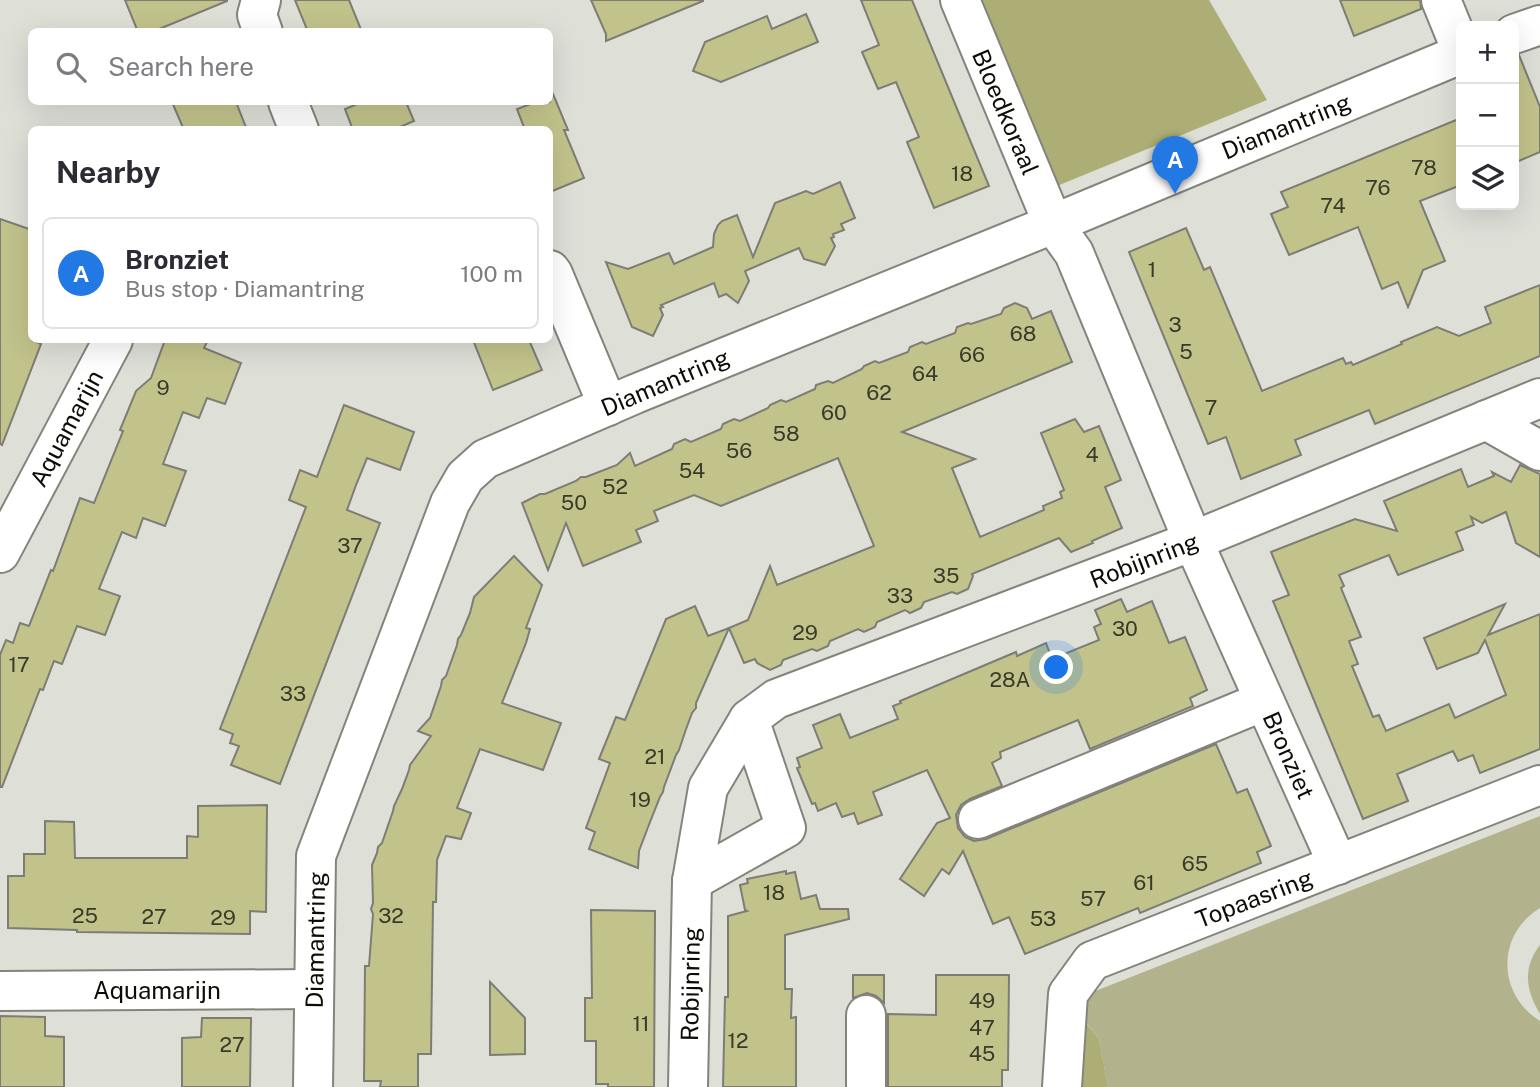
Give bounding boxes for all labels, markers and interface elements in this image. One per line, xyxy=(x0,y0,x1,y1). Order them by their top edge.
map controls xyxy=(1456,21,1519,210)
button: + xyxy=(1456,21,1519,84)
search box xyxy=(28,28,553,105)
street label: Bloedkoraal xyxy=(967,45,1045,179)
icon: search xyxy=(52,48,90,86)
text: Search here xyxy=(108,51,254,82)
button: − xyxy=(1456,84,1519,147)
street label: Diamantring xyxy=(1217,87,1355,165)
pin: A xyxy=(1152,136,1198,194)
button: layers xyxy=(1456,147,1519,210)
text: Nearby xyxy=(56,154,160,190)
house number: 78 xyxy=(1411,155,1437,180)
house number: 18 xyxy=(951,161,973,186)
house number: 76 xyxy=(1365,175,1391,200)
house number: 74 xyxy=(1320,193,1346,218)
text: Bronziet xyxy=(125,244,229,275)
house number: 1 xyxy=(1148,257,1156,282)
text: A xyxy=(73,260,89,287)
text: 100 m xyxy=(460,260,523,287)
text: Bus stop · Diamantring xyxy=(125,275,365,302)
house number: 3 xyxy=(1168,312,1182,337)
house number: 68 xyxy=(1010,321,1036,346)
house number: 5 xyxy=(1179,339,1193,364)
street label: Diamantring xyxy=(597,342,733,422)
house number: 66 xyxy=(959,342,985,367)
house number: 64 xyxy=(912,361,938,386)
street label: Aquamarijn xyxy=(24,365,108,491)
house number: 9 xyxy=(156,375,170,400)
house number: 62 xyxy=(866,380,892,405)
house number: 7 xyxy=(1205,395,1217,420)
house number: 60 xyxy=(821,400,847,425)
house number: 58 xyxy=(772,421,800,446)
house number: 56 xyxy=(726,438,752,463)
house number: 4 xyxy=(1085,442,1099,467)
house number: 54 xyxy=(679,458,705,483)
house number: 52 xyxy=(602,474,628,499)
house number: 50 xyxy=(561,490,587,515)
street label: Robijnring xyxy=(1086,526,1202,594)
house number: 37 xyxy=(337,533,363,558)
house number: 35 xyxy=(933,563,959,588)
house number: 33 xyxy=(887,583,913,608)
house number: 30 xyxy=(1112,616,1138,641)
house number: 29 xyxy=(792,620,818,645)
your location xyxy=(1039,650,1073,684)
house number: 17 xyxy=(8,652,30,677)
house number: 28A xyxy=(989,667,1031,692)
house number: 33 xyxy=(280,681,306,706)
street label: Bronziet xyxy=(1257,707,1321,803)
house number: 21 xyxy=(644,744,666,769)
house number: 19 xyxy=(629,787,651,812)
house number: 65 xyxy=(1182,851,1208,876)
street label: Topaasring xyxy=(1192,863,1316,933)
house number: 61 xyxy=(1133,870,1155,895)
street label: Diamantring xyxy=(300,871,330,1009)
house number: 18 xyxy=(763,880,785,905)
house number: 57 xyxy=(1080,886,1106,911)
house number: 25 xyxy=(72,903,98,928)
house number: 32 xyxy=(378,903,404,928)
house number: 27 xyxy=(141,904,167,929)
house number: 29 xyxy=(210,905,236,930)
house number: 53 xyxy=(1030,906,1056,931)
street label: Robijnring xyxy=(675,927,705,1041)
street label: Aquamarijn xyxy=(93,976,221,1004)
house number: 49 xyxy=(969,988,995,1013)
house number: 11 xyxy=(632,1011,650,1036)
house number: 47 xyxy=(969,1015,995,1040)
house number: 12 xyxy=(727,1028,749,1053)
house number: 27 xyxy=(219,1032,245,1057)
house number: 45 xyxy=(969,1041,995,1066)

